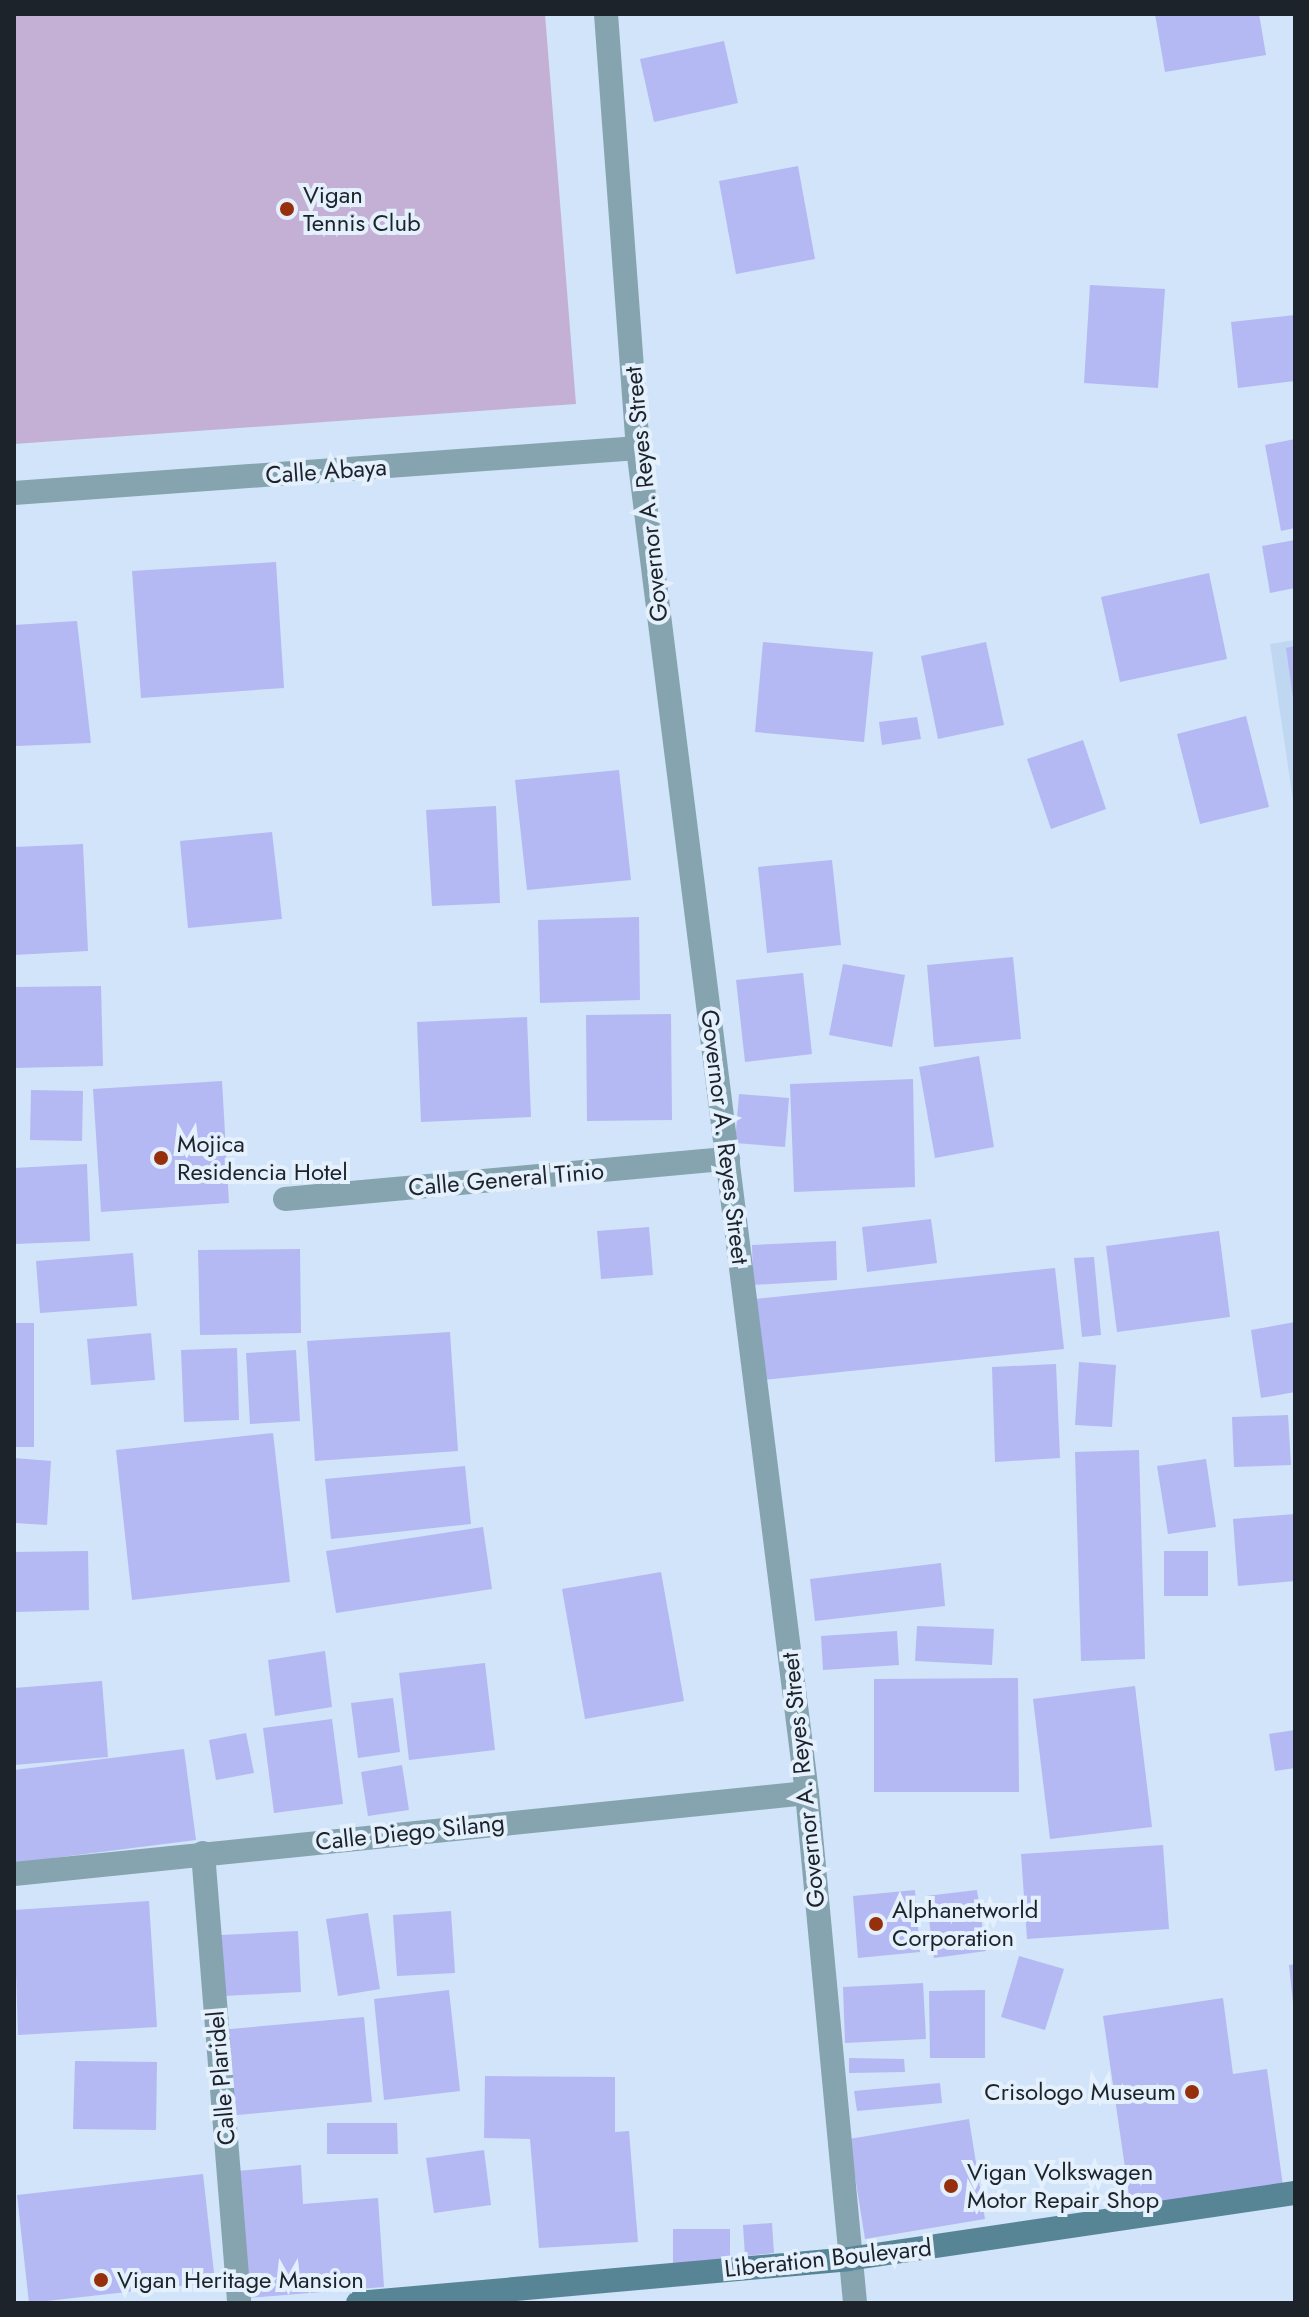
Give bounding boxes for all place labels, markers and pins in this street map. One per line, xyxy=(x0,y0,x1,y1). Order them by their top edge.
place label: Vigan Tennis Club xyxy=(303,181,421,237)
marker: Vigan Tennis Club xyxy=(278,200,296,218)
place label: Mojica Residencia Hotel xyxy=(177,1130,348,1186)
marker: Mojica Residencia Hotel xyxy=(152,1149,170,1167)
place label: Alphanetworld Corporation xyxy=(892,1896,1038,1952)
marker: Alphanetworld Corporation xyxy=(867,1915,885,1933)
place label: Crisologo Museum xyxy=(984,2078,1176,2106)
marker: Crisologo Museum xyxy=(1183,2083,1201,2101)
place label: Vigan Volkswagen Motor Repair Shop xyxy=(967,2158,1159,2214)
marker: Vigan Volkswagen Motor Repair Shop xyxy=(942,2177,960,2195)
place label: Vigan Heritage Mansion xyxy=(117,2266,364,2294)
marker: Vigan Heritage Mansion xyxy=(92,2271,110,2289)

